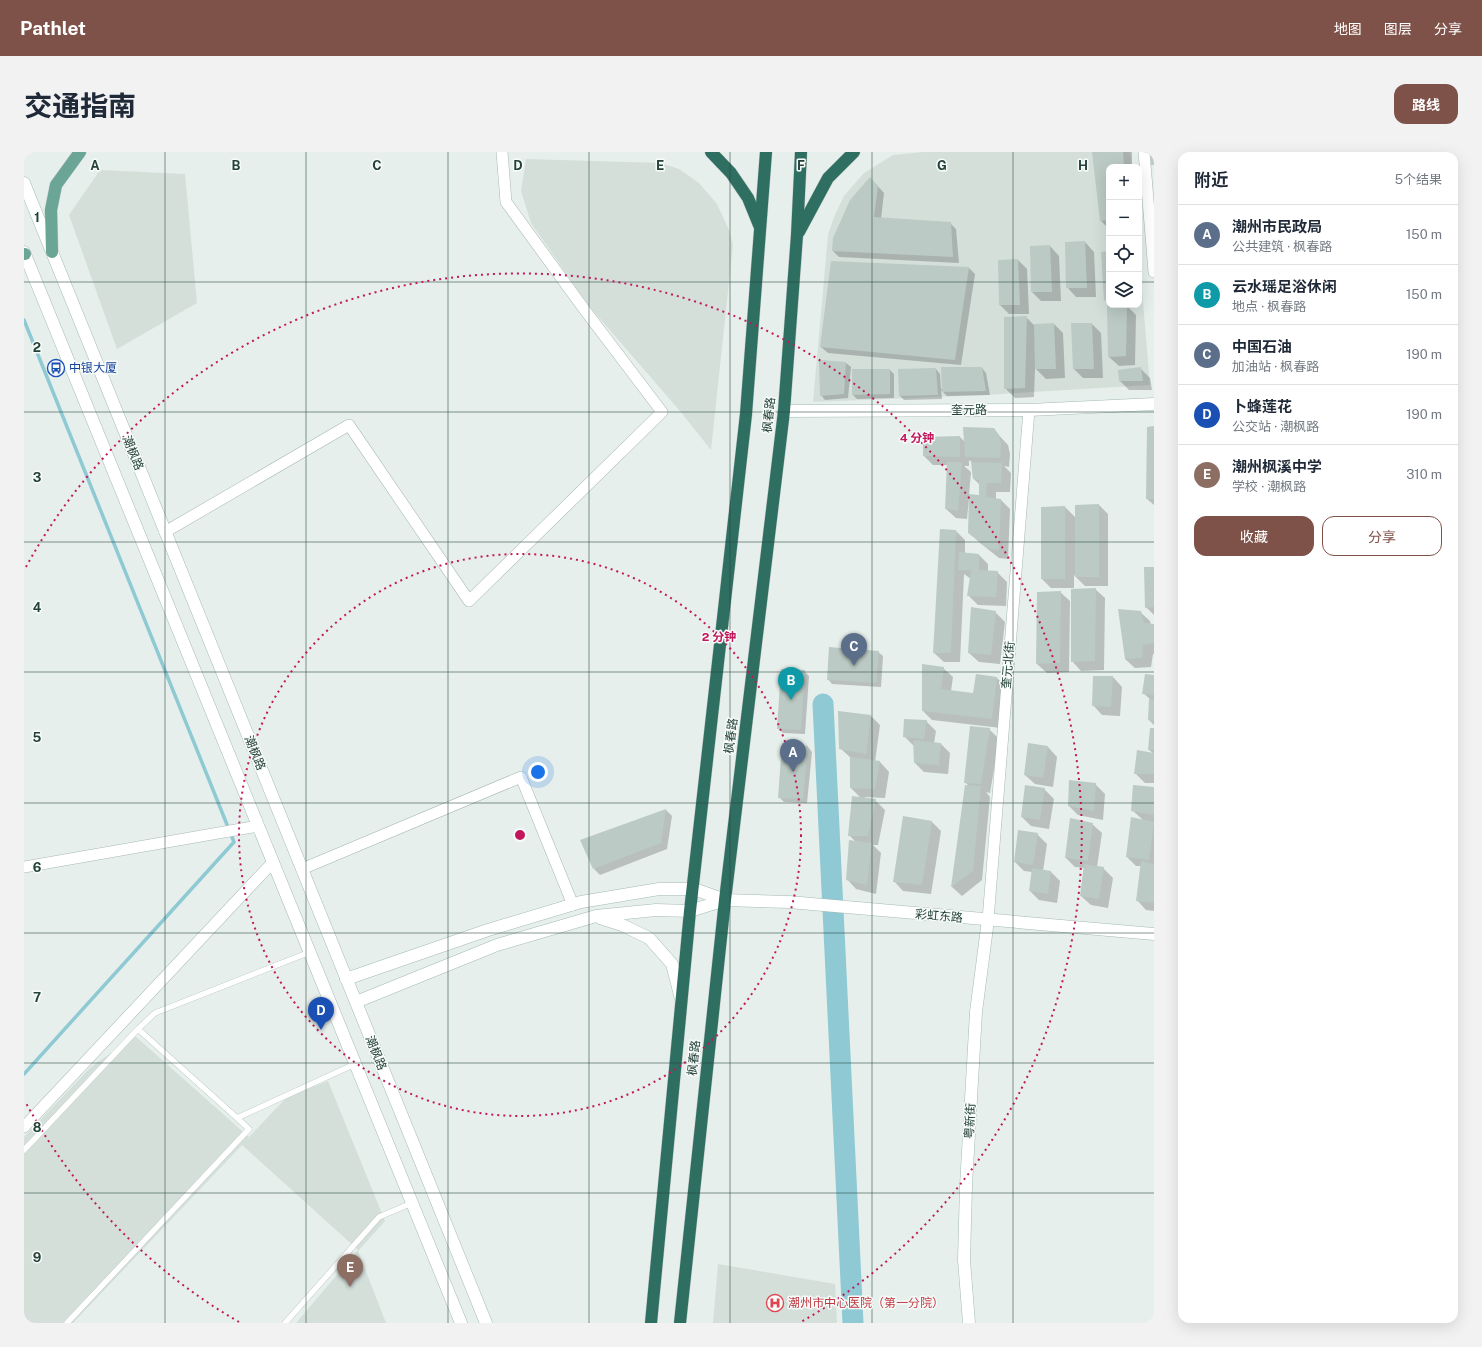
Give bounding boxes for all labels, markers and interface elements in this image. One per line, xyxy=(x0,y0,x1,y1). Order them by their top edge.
text: Pathlet xyxy=(20,17,86,39)
text: 地图 xyxy=(1334,21,1362,37)
text: 图层 xyxy=(1384,21,1412,37)
text: 分享 xyxy=(1434,21,1462,37)
button: 路线 xyxy=(1394,84,1458,124)
text: 交通指南 xyxy=(24,89,136,122)
text: A xyxy=(90,158,100,173)
text: B xyxy=(232,158,241,173)
text: C xyxy=(372,158,382,173)
text: D xyxy=(513,158,523,173)
text: E xyxy=(656,158,664,173)
text: F xyxy=(797,158,805,173)
text: G xyxy=(937,158,947,173)
text: H xyxy=(1078,158,1088,173)
map controls xyxy=(1106,164,1142,308)
button: + xyxy=(1106,164,1142,200)
text: 附近 xyxy=(1194,170,1228,190)
text: 5个结果 xyxy=(1395,172,1442,187)
button: − xyxy=(1106,200,1142,236)
text: 1 xyxy=(34,210,40,225)
text: 潮州市民政局 xyxy=(1232,218,1322,235)
text: A xyxy=(1202,227,1212,242)
text: 150 m xyxy=(1406,227,1442,242)
button: locate xyxy=(1106,236,1142,272)
text: 公共建筑 · 枫春路 xyxy=(1232,239,1332,254)
button: layers xyxy=(1106,272,1142,308)
text: 云水瑶足浴休闲 xyxy=(1232,278,1337,295)
text: B xyxy=(1203,287,1211,302)
text: 150 m xyxy=(1406,287,1442,302)
text: 地点 · 枫春路 xyxy=(1232,299,1306,314)
text: 中国石油 xyxy=(1232,338,1292,355)
text: 2 xyxy=(33,340,41,355)
text: C xyxy=(1202,347,1212,362)
text: 190 m xyxy=(1406,347,1442,362)
bus stop icon: 中银大厦 xyxy=(46,358,66,378)
text: 加油站 · 枫春路 xyxy=(1232,359,1319,374)
place label: 中银大厦 xyxy=(69,361,117,375)
street label: 枫春路 xyxy=(760,396,778,434)
text: 卜蜂莲花 xyxy=(1232,398,1292,415)
street label: 奎元路 xyxy=(951,403,987,417)
text: D xyxy=(1202,407,1212,422)
text: 190 m xyxy=(1406,407,1442,422)
text: 公交站 · 潮枫路 xyxy=(1232,419,1319,434)
text: 4 分钟 xyxy=(900,431,934,445)
street label: 潮枫路 xyxy=(120,434,146,472)
text: 潮州枫溪中学 xyxy=(1232,458,1322,475)
text: E xyxy=(1203,467,1211,482)
text: 310 m xyxy=(1406,467,1442,482)
text: 3 xyxy=(33,470,42,485)
text: 学校 · 潮枫路 xyxy=(1232,479,1306,494)
button: 收藏 xyxy=(1194,516,1314,556)
button: 分享 xyxy=(1322,516,1442,556)
text: 4 xyxy=(33,600,42,615)
text: 2 分钟 xyxy=(702,630,736,644)
pin: C xyxy=(841,633,867,666)
street label: 奎元北街 xyxy=(999,640,1017,690)
pin: B xyxy=(778,667,804,700)
street label: 枫春路 xyxy=(722,717,740,755)
text: 5 xyxy=(33,730,42,745)
street label: 潮枫路 xyxy=(242,734,268,772)
pin: A xyxy=(780,739,806,772)
your location xyxy=(528,762,548,782)
centre of rings xyxy=(513,828,527,842)
text: 6 xyxy=(33,860,42,875)
street label: 彩虹东路 xyxy=(914,907,964,925)
text: 7 xyxy=(33,990,41,1005)
pin: D xyxy=(308,997,334,1030)
street label: 潮枫路 xyxy=(363,1034,389,1072)
street label: 枫春路 xyxy=(685,1039,703,1077)
street label: 粤新街 xyxy=(962,1103,978,1139)
text: 8 xyxy=(33,1120,42,1135)
text: 9 xyxy=(33,1250,41,1265)
pin: E xyxy=(337,1254,363,1287)
hospital icon: 潮州市中心医院（第一分院） xyxy=(765,1293,785,1313)
place label: 潮州市中心医院（第一分院） xyxy=(788,1296,944,1310)

